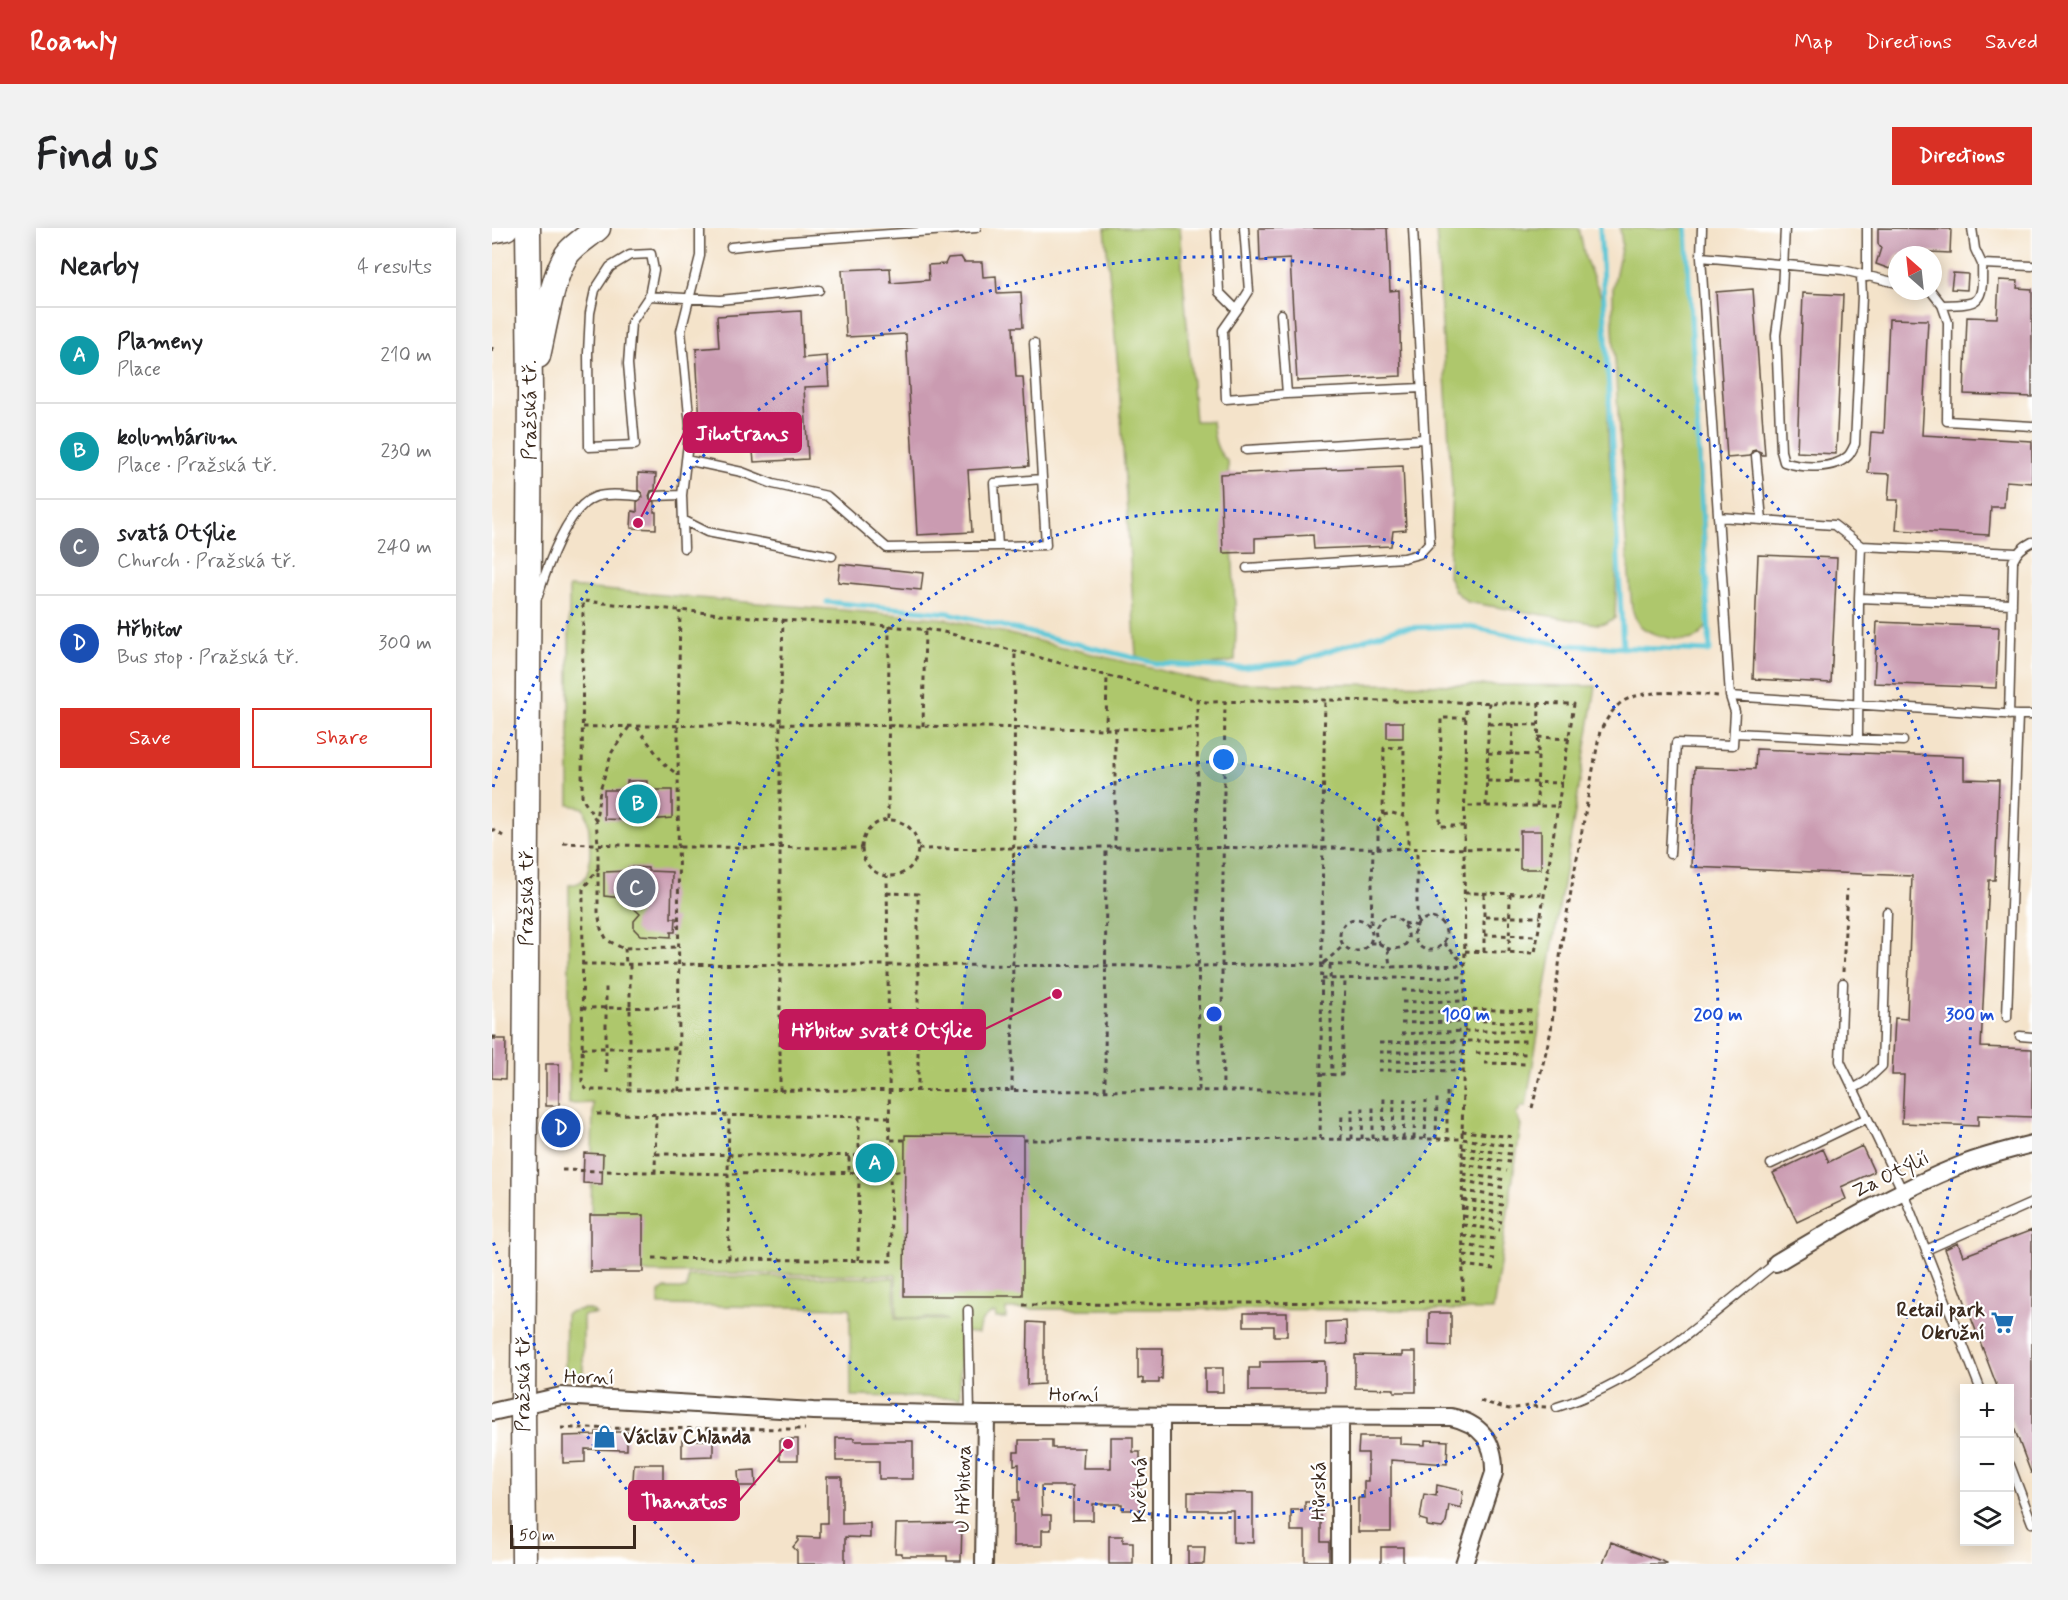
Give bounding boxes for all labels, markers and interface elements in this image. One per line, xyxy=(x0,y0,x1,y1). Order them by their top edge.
text: Roamly xyxy=(30,24,118,61)
text: Map xyxy=(1794,28,1833,56)
text: Directions xyxy=(1866,28,1952,56)
text: Saved xyxy=(1985,28,2038,56)
button: Directions xyxy=(1892,127,2032,185)
text: Find us xyxy=(36,129,158,184)
north arrow xyxy=(1888,246,1942,300)
text: Nearby xyxy=(60,250,139,284)
text: 4 results xyxy=(357,254,432,281)
text: Plameny xyxy=(117,328,203,356)
text: A xyxy=(73,342,86,369)
text: 210 m xyxy=(380,342,432,369)
text: Place xyxy=(117,356,161,383)
street label: Pražská tř. xyxy=(516,360,544,460)
callout: Jihotrans xyxy=(684,413,801,452)
text: Jihotrans xyxy=(696,420,789,448)
text: kolumbárium xyxy=(117,424,238,452)
text: B xyxy=(73,438,86,465)
text: 230 m xyxy=(380,438,432,465)
text: Place · Pražská tř. xyxy=(117,452,277,479)
text: svatá Otýlie xyxy=(117,520,236,548)
text: C xyxy=(72,534,87,561)
text: 240 m xyxy=(377,534,432,561)
text: Church · Pražská tř. xyxy=(117,548,296,575)
text: Hřbitov xyxy=(117,616,182,644)
text: D xyxy=(73,630,86,657)
text: 300 m xyxy=(378,630,432,657)
text: Bus stop · Pražská tř. xyxy=(117,644,299,671)
button: Save xyxy=(60,708,240,768)
button: Share xyxy=(252,708,432,768)
your location xyxy=(1209,745,1238,774)
pin: B xyxy=(618,782,658,826)
street label: Pražská tř. xyxy=(513,846,540,946)
pin: C xyxy=(616,866,656,910)
text: 100 m xyxy=(1442,1003,1490,1027)
text: 200 m xyxy=(1693,1003,1743,1027)
text: 300 m xyxy=(1946,1003,1994,1027)
centre of rings xyxy=(1204,1004,1224,1024)
callout: Hřbitov svaté Otýlie xyxy=(780,1010,985,1049)
text: Hřbitov svaté Otýlie xyxy=(791,1017,973,1045)
pin: D xyxy=(542,1106,580,1150)
pin: A xyxy=(856,1140,895,1186)
street label: Za Otýlií xyxy=(1848,1145,1934,1205)
place label: Retail park Okružní xyxy=(1897,1297,1985,1347)
supermarket icon: Retail park Okružní xyxy=(1990,1309,2016,1335)
street label: Pražská tř. xyxy=(509,1332,537,1432)
street label: Horní xyxy=(564,1364,614,1392)
street label: Horní xyxy=(1049,1382,1099,1409)
map controls xyxy=(1960,1384,2014,1546)
button: + xyxy=(1960,1384,2014,1438)
shop icon: Václav Chlanda xyxy=(592,1424,618,1450)
place label: Václav Chlanda xyxy=(623,1424,752,1451)
button: − xyxy=(1960,1438,2014,1492)
street label: U Hřbitova xyxy=(950,1445,978,1533)
street label: Květná xyxy=(1127,1457,1154,1523)
street label: Hůrská xyxy=(1306,1462,1333,1520)
callout: Thanatos xyxy=(629,1481,739,1520)
text: Thanatos xyxy=(641,1488,728,1516)
button: layers xyxy=(1960,1492,2014,1546)
scale bar xyxy=(510,1522,636,1550)
text: 50 m xyxy=(519,1525,555,1546)

